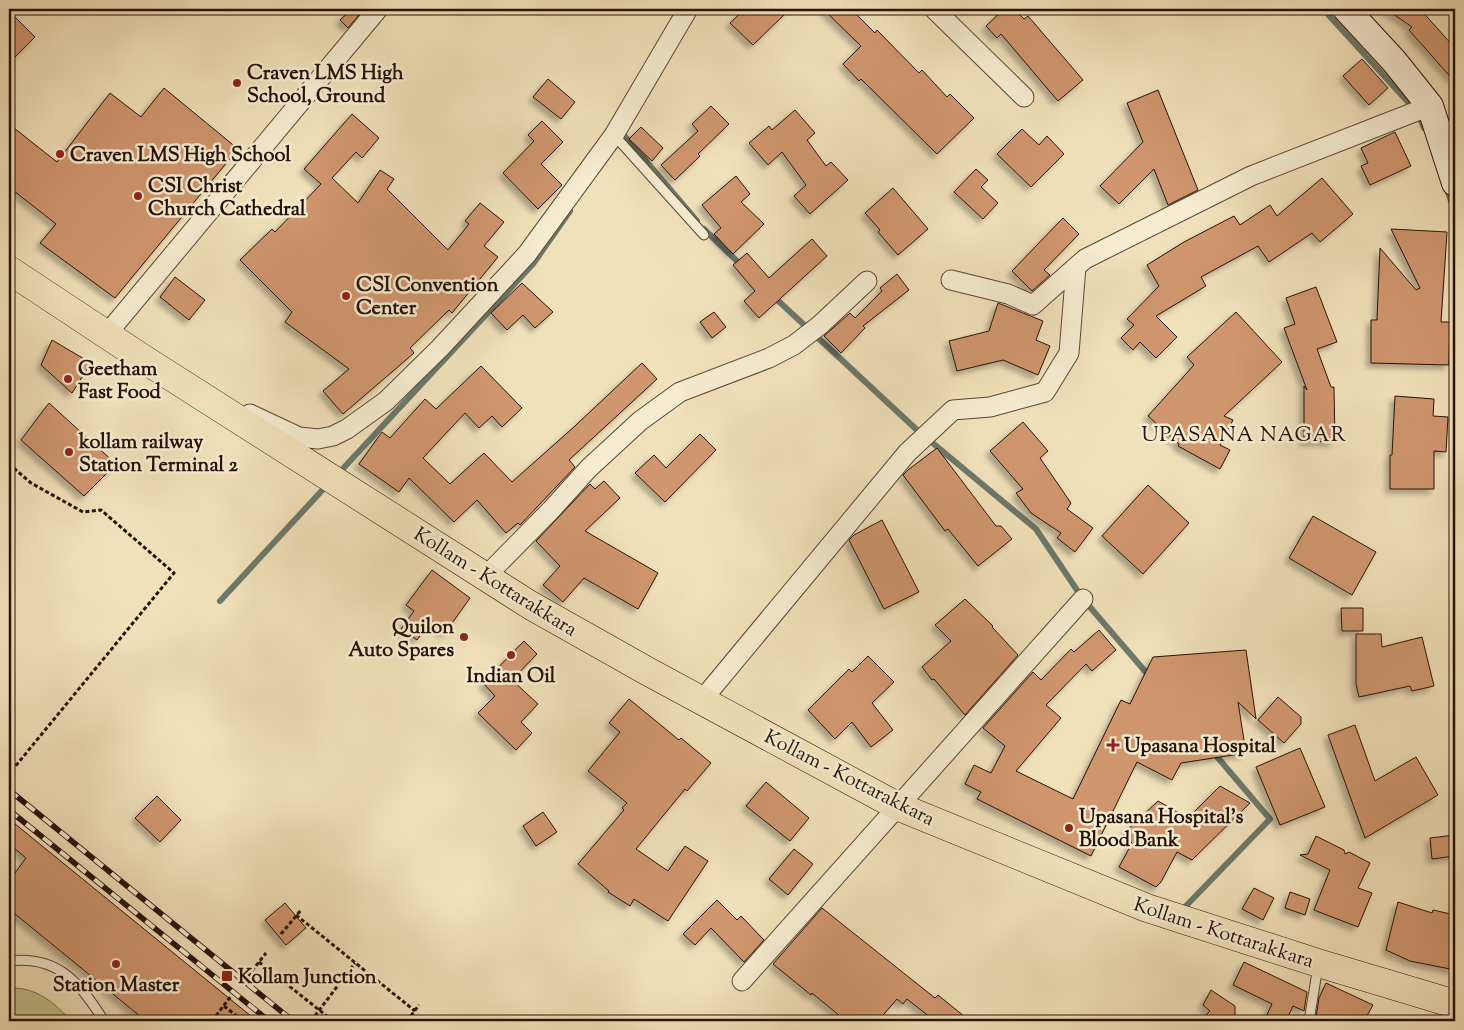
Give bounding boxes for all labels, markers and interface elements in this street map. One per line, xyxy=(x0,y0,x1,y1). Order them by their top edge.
place label: Craven LMS High School, Ground xyxy=(247,60,404,112)
marker: Craven LMS High School, Ground xyxy=(231,77,243,89)
place label: Craven LMS High School xyxy=(70,142,291,171)
marker: Craven LMS High School xyxy=(54,148,66,160)
place label: CSI Christ Church Cathedral xyxy=(148,173,306,225)
marker: CSI Christ Church Cathedral xyxy=(132,190,144,202)
place label: CSI Convention Center xyxy=(356,272,499,324)
marker: CSI Convention Center xyxy=(340,290,352,302)
place label: Geetham Fast Food xyxy=(78,356,162,408)
marker: Geetham Fast Food xyxy=(62,373,74,385)
district label: UPASANA NAGAR xyxy=(1141,421,1347,451)
place label: kollam railway Station Terminal 2 xyxy=(78,429,238,481)
marker: kollam railway Station Terminal 2 xyxy=(63,446,75,458)
street label: Kollam - Kottarakkara xyxy=(407,521,582,645)
place label: Quilon Auto Spares xyxy=(348,614,454,666)
marker: Quilon Auto Spares xyxy=(458,631,470,643)
marker: Indian Oil xyxy=(505,649,517,661)
place label: Indian Oil xyxy=(467,663,556,692)
street label: Kollam - Kottarakkara xyxy=(759,724,939,835)
place label: Upasana Hospital xyxy=(1124,733,1276,762)
marker: Upasana Hospital xyxy=(1106,738,1120,752)
place label: Upasana Hospital's Blood Bank xyxy=(1079,804,1243,856)
marker: Upasana Hospital's Blood Bank xyxy=(1063,822,1075,834)
street label: Kollam - Kottarakkara xyxy=(1129,892,1317,977)
marker: Station Master xyxy=(110,958,122,970)
place label: Kollam Junction xyxy=(238,964,377,993)
marker: Kollam Junction xyxy=(220,969,234,983)
place label: Station Master xyxy=(53,972,180,1001)

